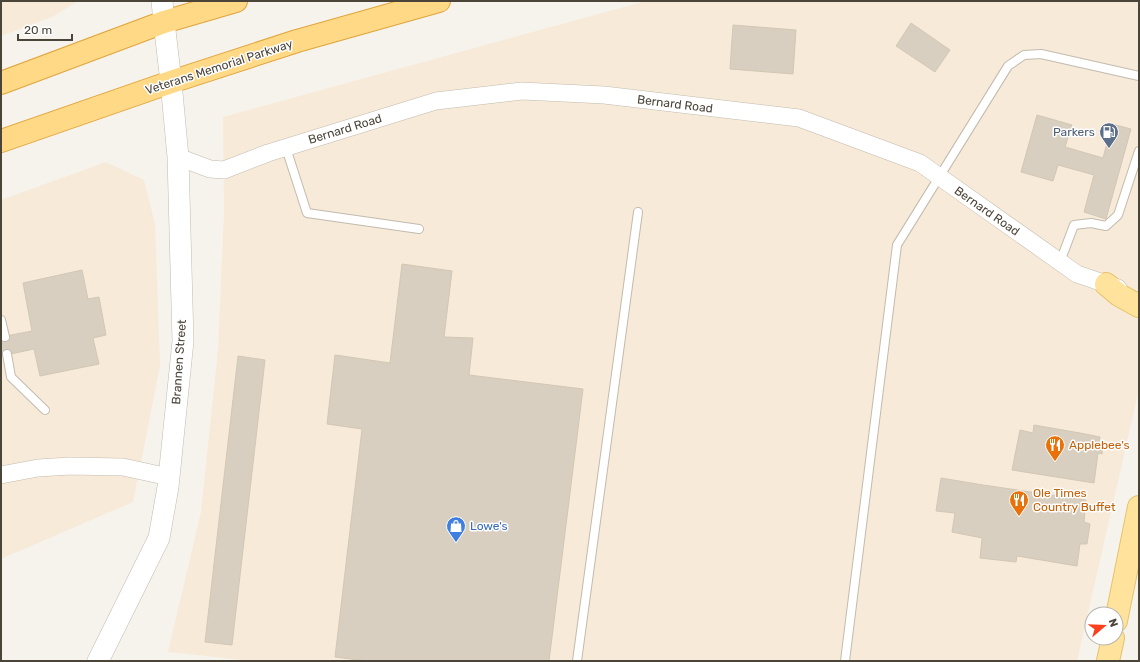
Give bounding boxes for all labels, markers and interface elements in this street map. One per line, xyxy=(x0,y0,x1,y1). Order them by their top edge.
scale bar xyxy=(18,16,72,42)
text: 20 m xyxy=(24,23,52,37)
street label: Veterans Memorial Parkway xyxy=(144,36,295,97)
street label: Bernard Road xyxy=(636,92,714,116)
street label: Bernard Road xyxy=(307,111,383,147)
fuel station icon: Parkers xyxy=(1098,121,1120,149)
place label: Parkers xyxy=(1053,125,1095,139)
street label: Bernard Road xyxy=(952,183,1022,239)
street label: Brannen Street xyxy=(169,319,189,405)
restaurant icon: Applebee's xyxy=(1044,434,1066,462)
place label: Applebee's xyxy=(1069,438,1130,452)
place label: Ole Times Country Buffet xyxy=(1033,486,1116,514)
restaurant icon: Ole Times Country Buffet xyxy=(1008,489,1030,517)
shop icon: Lowe's xyxy=(445,515,467,543)
place label: Lowe's xyxy=(470,519,508,533)
north arrow xyxy=(1084,606,1124,646)
text: N xyxy=(1106,617,1120,629)

